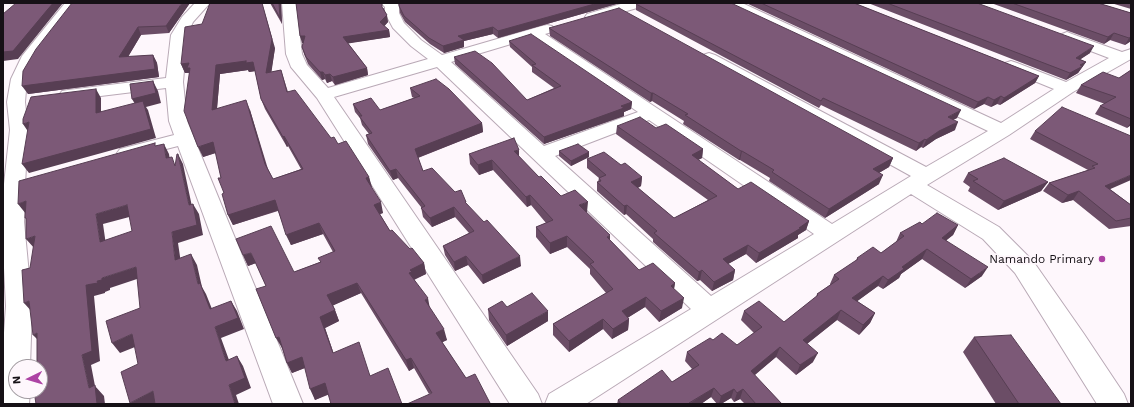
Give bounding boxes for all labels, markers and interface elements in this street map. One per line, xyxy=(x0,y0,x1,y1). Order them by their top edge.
place label: Namando Primary xyxy=(989,252,1094,266)
marker: Namando Primary xyxy=(1097,254,1107,264)
north arrow xyxy=(8,359,48,399)
text: N xyxy=(10,375,23,385)

